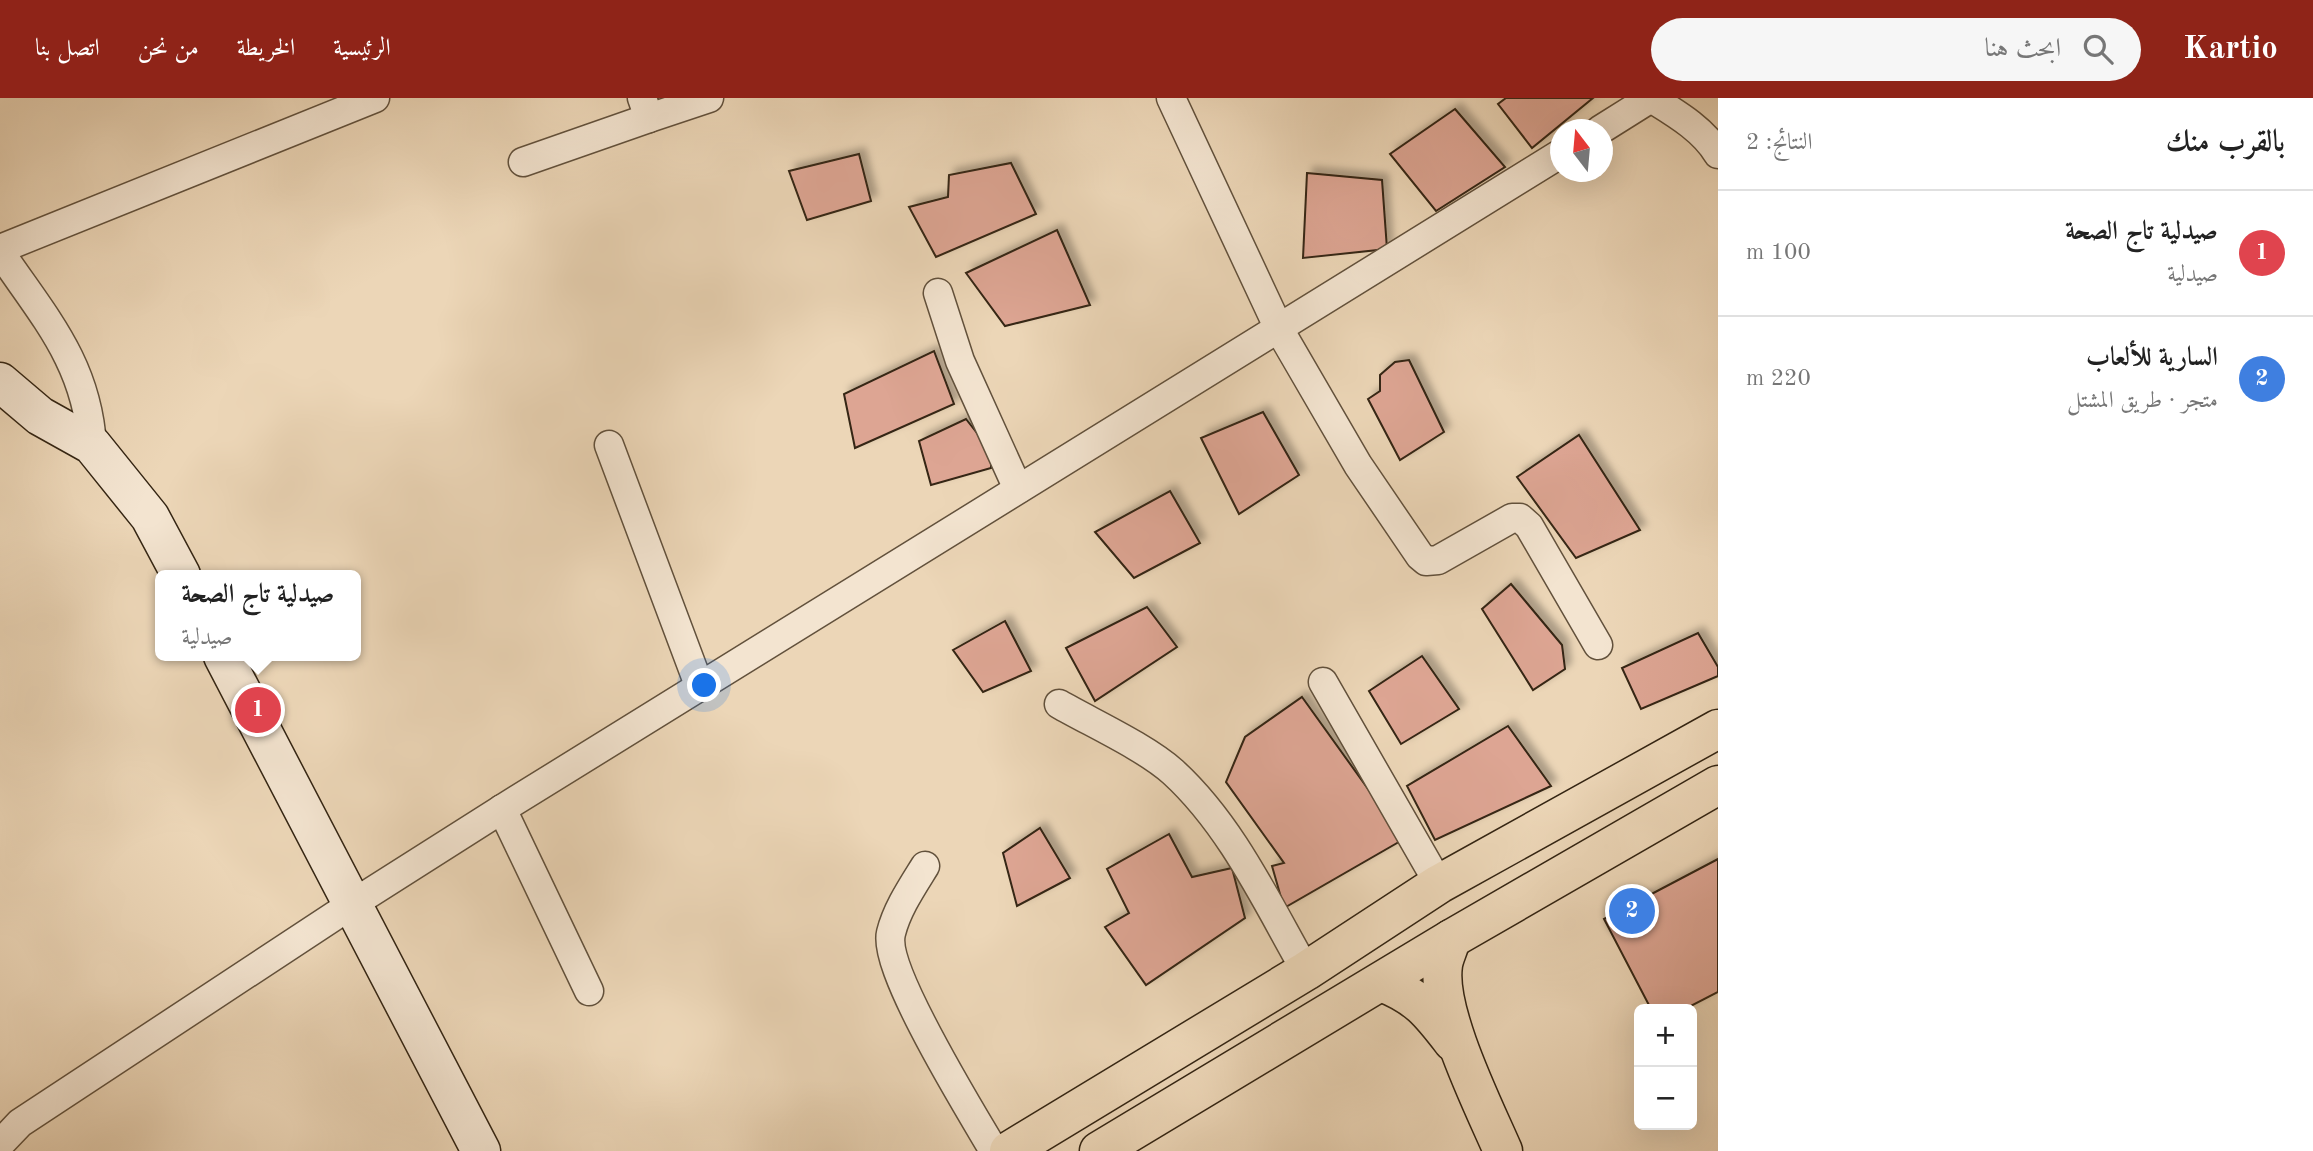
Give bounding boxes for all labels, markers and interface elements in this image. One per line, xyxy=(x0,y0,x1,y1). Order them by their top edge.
search box xyxy=(1651,18,2141,81)
icon: search xyxy=(2079,30,2117,68)
text: Kartio xyxy=(2183,33,2278,66)
text: ابحث هنا xyxy=(1984,36,2061,62)
text: اتصل بنا xyxy=(35,37,100,61)
text: من نحن xyxy=(138,37,199,61)
text: الخريطة xyxy=(237,37,295,61)
text: الرئيسية xyxy=(333,37,391,61)
north arrow xyxy=(1550,119,1613,182)
text: بالقرب منك xyxy=(2166,128,2285,158)
text: النتائج: 2 xyxy=(1746,131,1813,154)
text: صيدلية تاج الصحة xyxy=(2065,219,2218,245)
text: 100 m xyxy=(1746,241,1811,264)
text: 1 xyxy=(2255,241,2269,264)
text: صيدلية xyxy=(2167,263,2218,286)
text: السارية للألعاب xyxy=(2086,345,2218,371)
text: 220 m xyxy=(1746,367,1811,390)
text: 2 xyxy=(2255,367,2269,390)
text: متجر · طريق المشتل xyxy=(2067,389,2218,412)
popup xyxy=(155,570,361,661)
text: صيدلية تاج الصحة xyxy=(182,582,334,608)
text: صيدلية xyxy=(182,626,232,649)
your location xyxy=(687,668,721,702)
pin: 1 xyxy=(235,684,281,736)
pin: 2 xyxy=(1609,885,1655,937)
map controls xyxy=(1634,1004,1697,1130)
button: + xyxy=(1634,1004,1697,1067)
button: − xyxy=(1634,1067,1697,1130)

